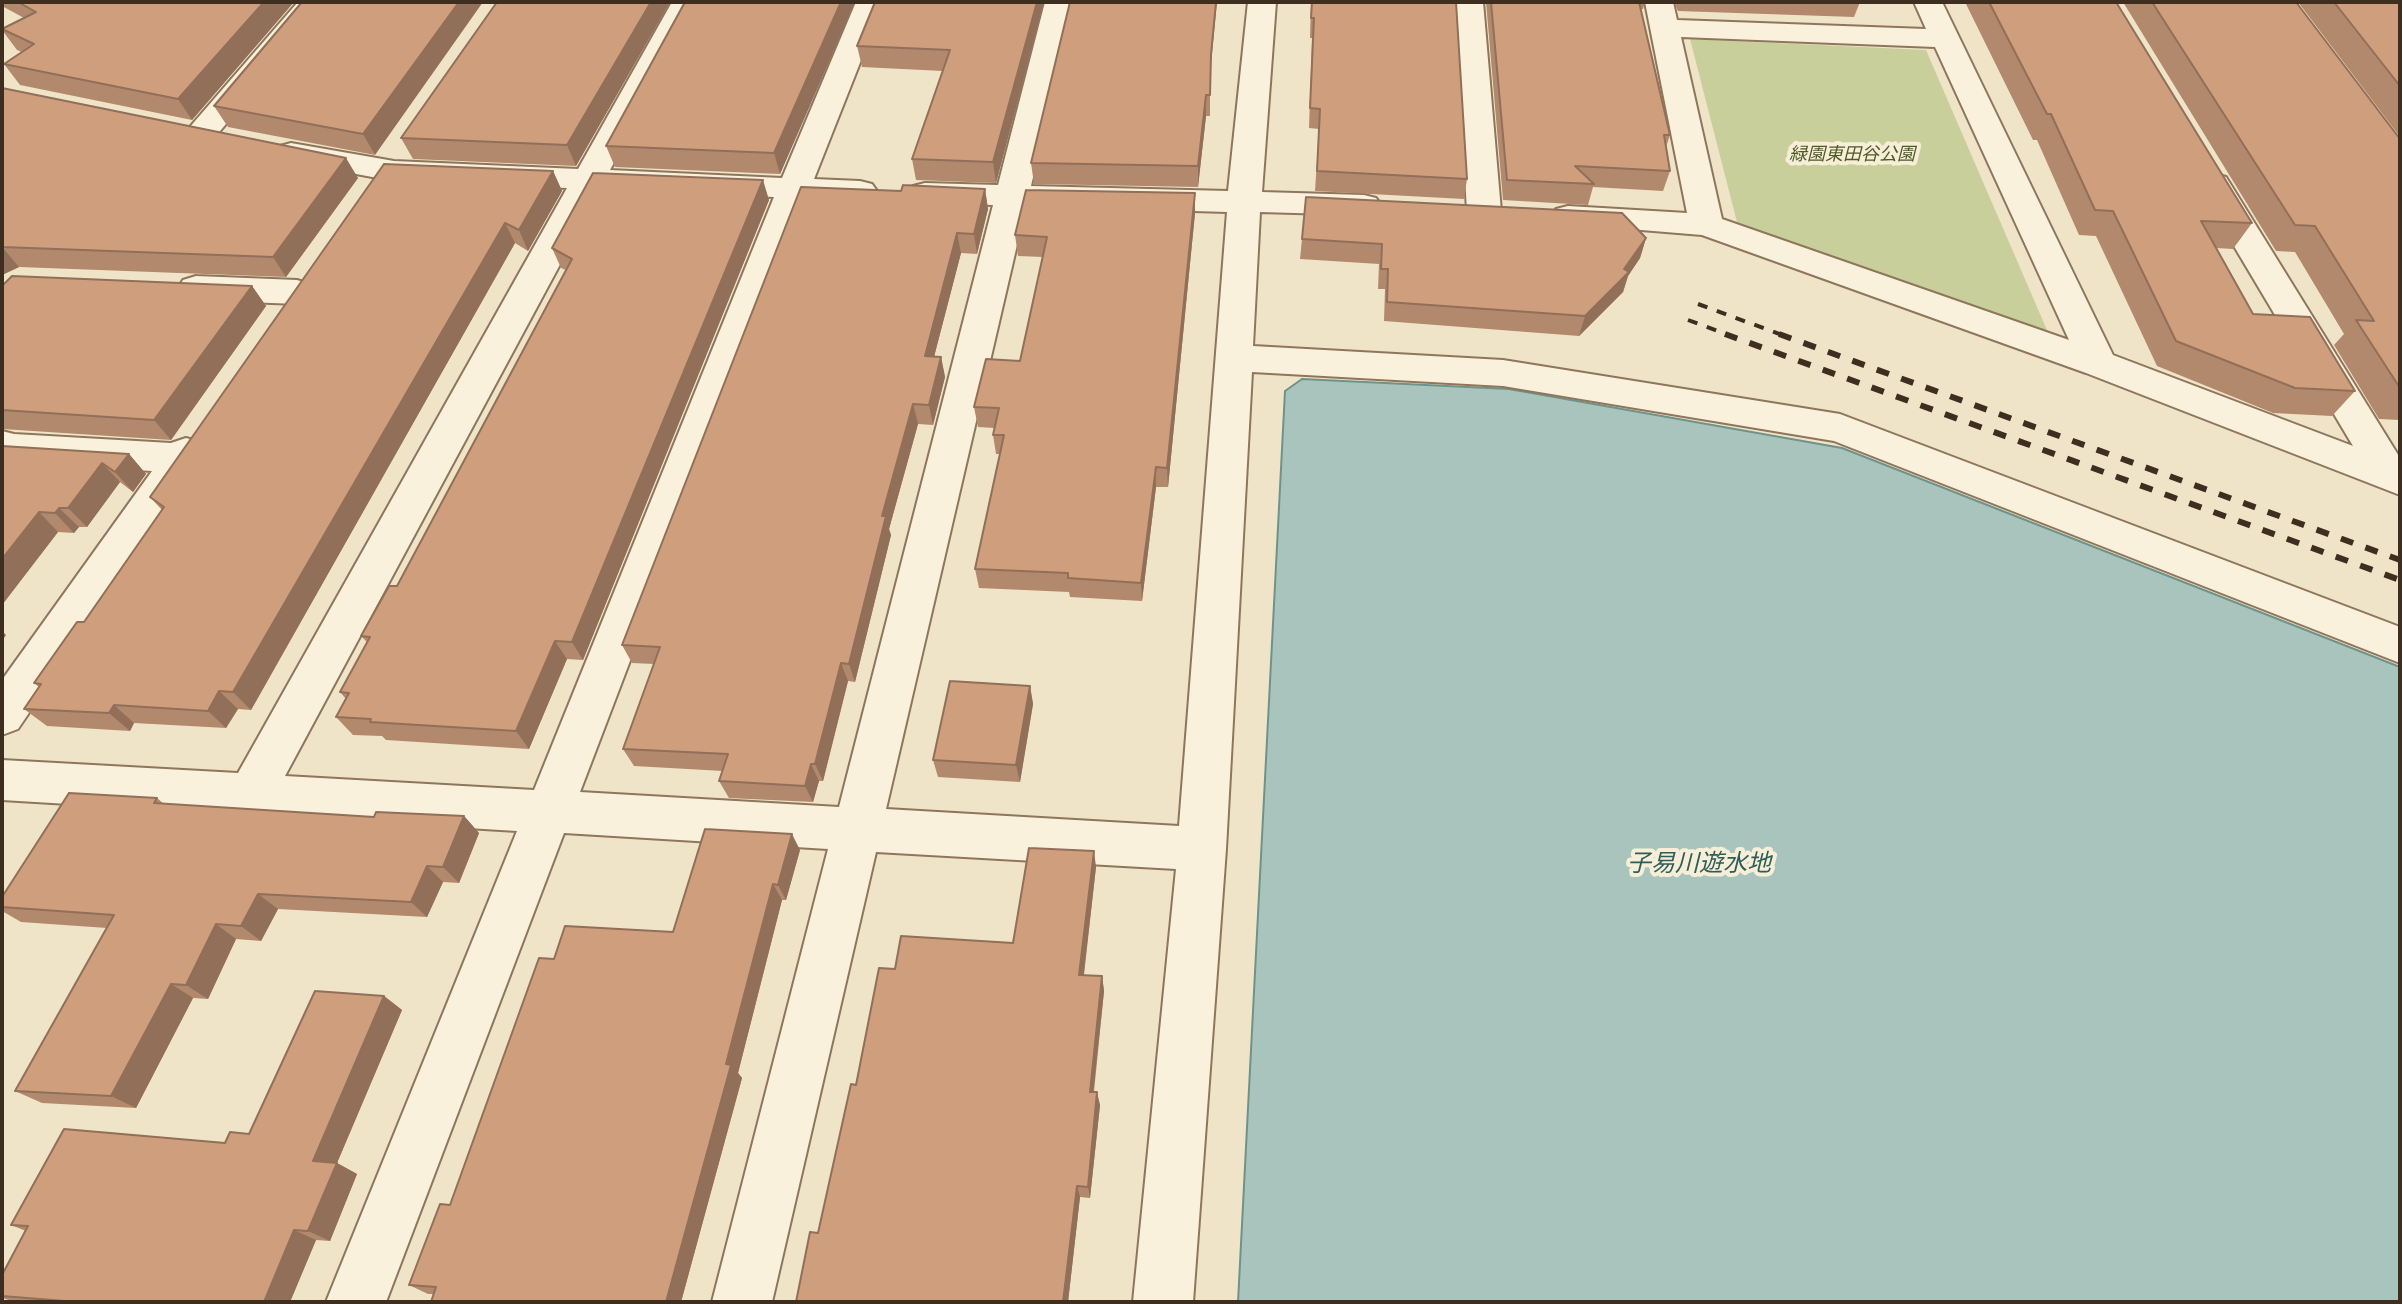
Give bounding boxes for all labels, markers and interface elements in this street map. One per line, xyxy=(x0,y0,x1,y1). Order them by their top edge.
park label: 緑園東田谷公園 xyxy=(1789,144,1915,166)
water label: 子易川遊水地 xyxy=(1627,851,1771,879)

